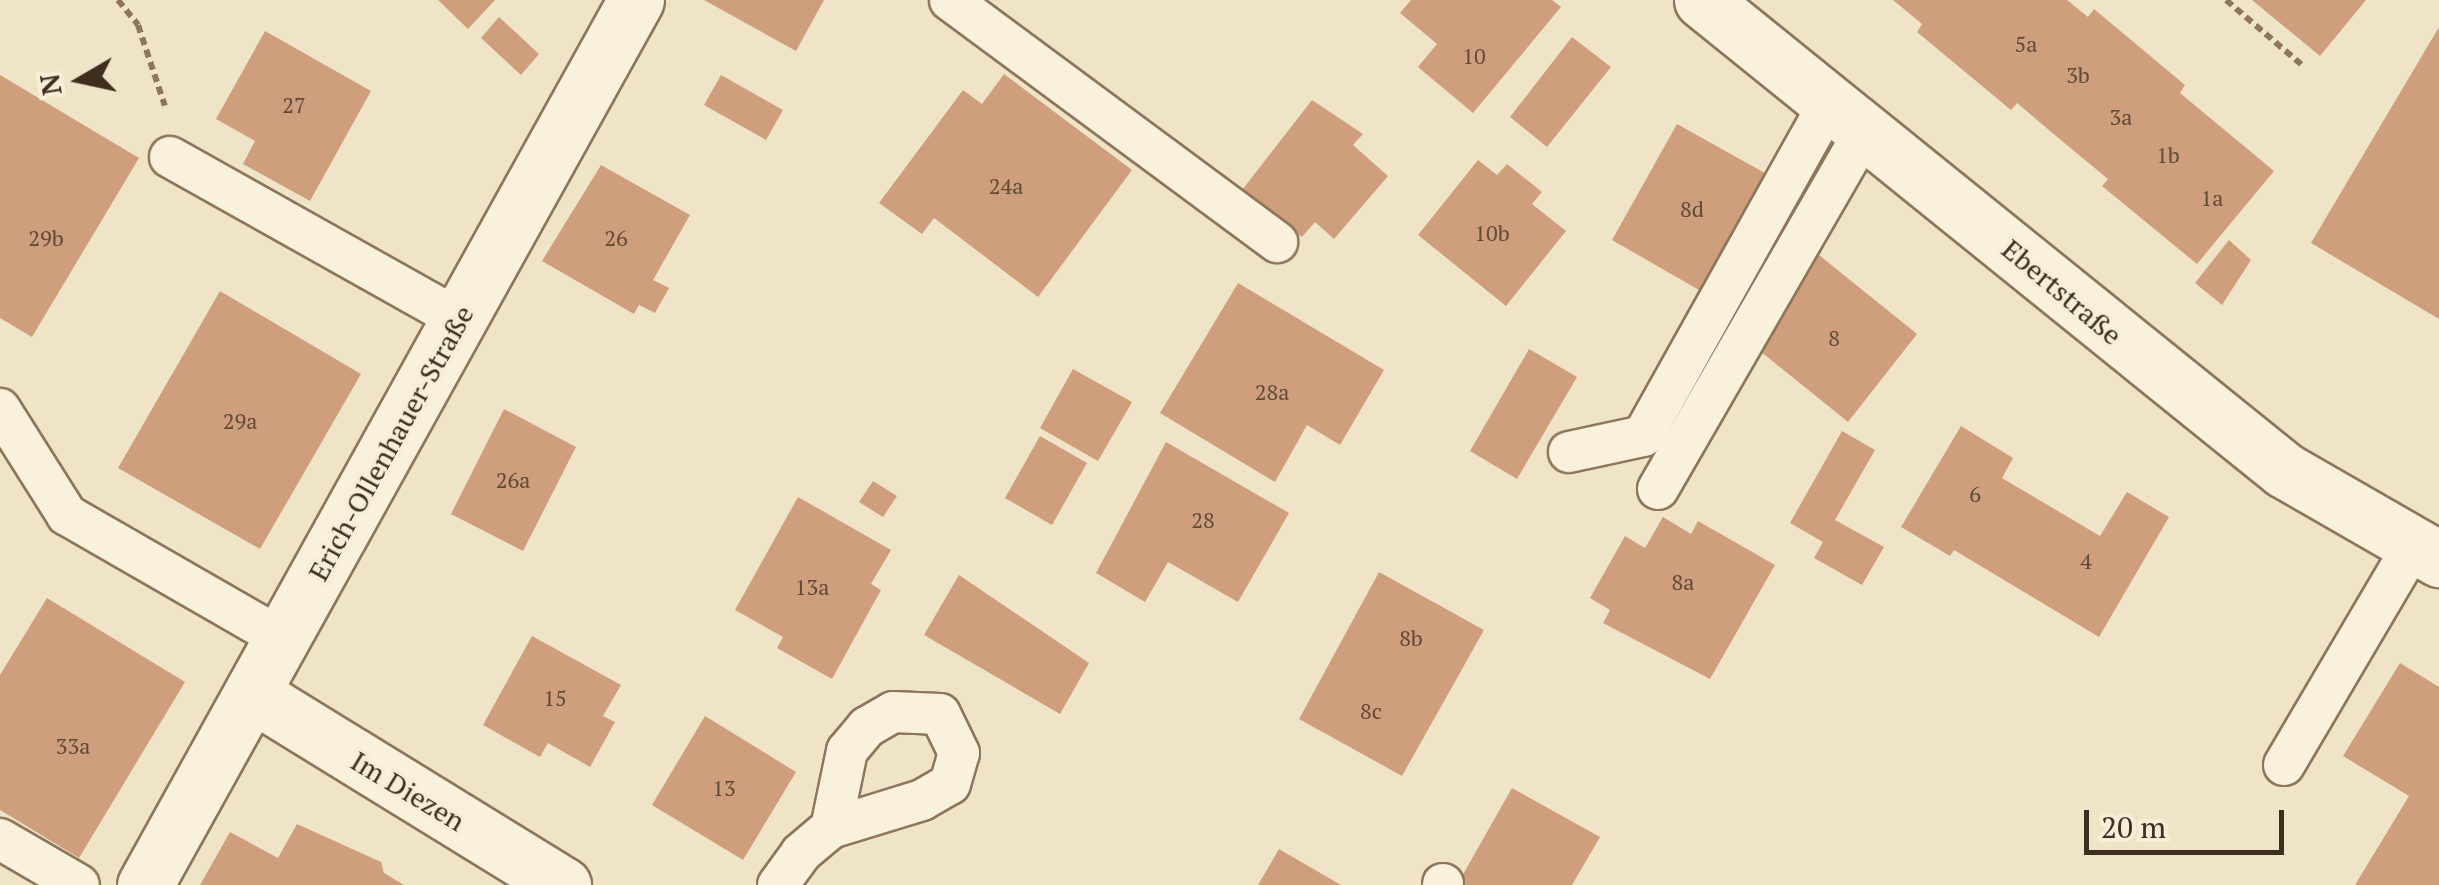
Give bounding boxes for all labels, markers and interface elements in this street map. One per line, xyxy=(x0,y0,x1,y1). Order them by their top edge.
north arrow xyxy=(30,30,130,130)
house number: 5a xyxy=(2015,31,2037,57)
house number: 10 xyxy=(1462,43,1486,69)
house number: 3b xyxy=(2066,62,2090,88)
text: N xyxy=(30,71,70,98)
house number: 27 xyxy=(282,92,306,118)
house number: 3a xyxy=(2110,104,2132,130)
house number: 1b xyxy=(2156,142,2180,168)
house number: 24a xyxy=(989,173,1023,199)
house number: 1a xyxy=(2201,185,2223,211)
house number: 8d xyxy=(1680,196,1704,222)
house number: 10b xyxy=(1474,220,1510,246)
house number: 29b xyxy=(28,225,64,251)
house number: 26 xyxy=(604,225,628,251)
street label: Ebertstraße xyxy=(1995,232,2129,352)
street label: Erich-Ollenhauer-Straße xyxy=(301,299,481,587)
house number: 8 xyxy=(1828,325,1840,351)
house number: 28a xyxy=(1255,379,1289,405)
house number: 29a xyxy=(223,408,257,434)
house number: 26a xyxy=(496,467,530,493)
house number: 6 xyxy=(1969,481,1981,507)
house number: 28 xyxy=(1191,507,1215,533)
house number: 4 xyxy=(2080,548,2092,574)
house number: 8a xyxy=(1672,569,1694,595)
house number: 13a xyxy=(795,574,829,600)
house number: 8b xyxy=(1399,625,1423,651)
house number: 15 xyxy=(543,685,567,711)
house number: 8c xyxy=(1360,698,1382,724)
house number: 33a xyxy=(56,733,90,759)
street label: Im Diezen xyxy=(345,744,471,838)
house number: 13 xyxy=(712,775,736,801)
scale bar xyxy=(2089,790,2289,852)
text: 20 m xyxy=(2101,807,2166,847)

